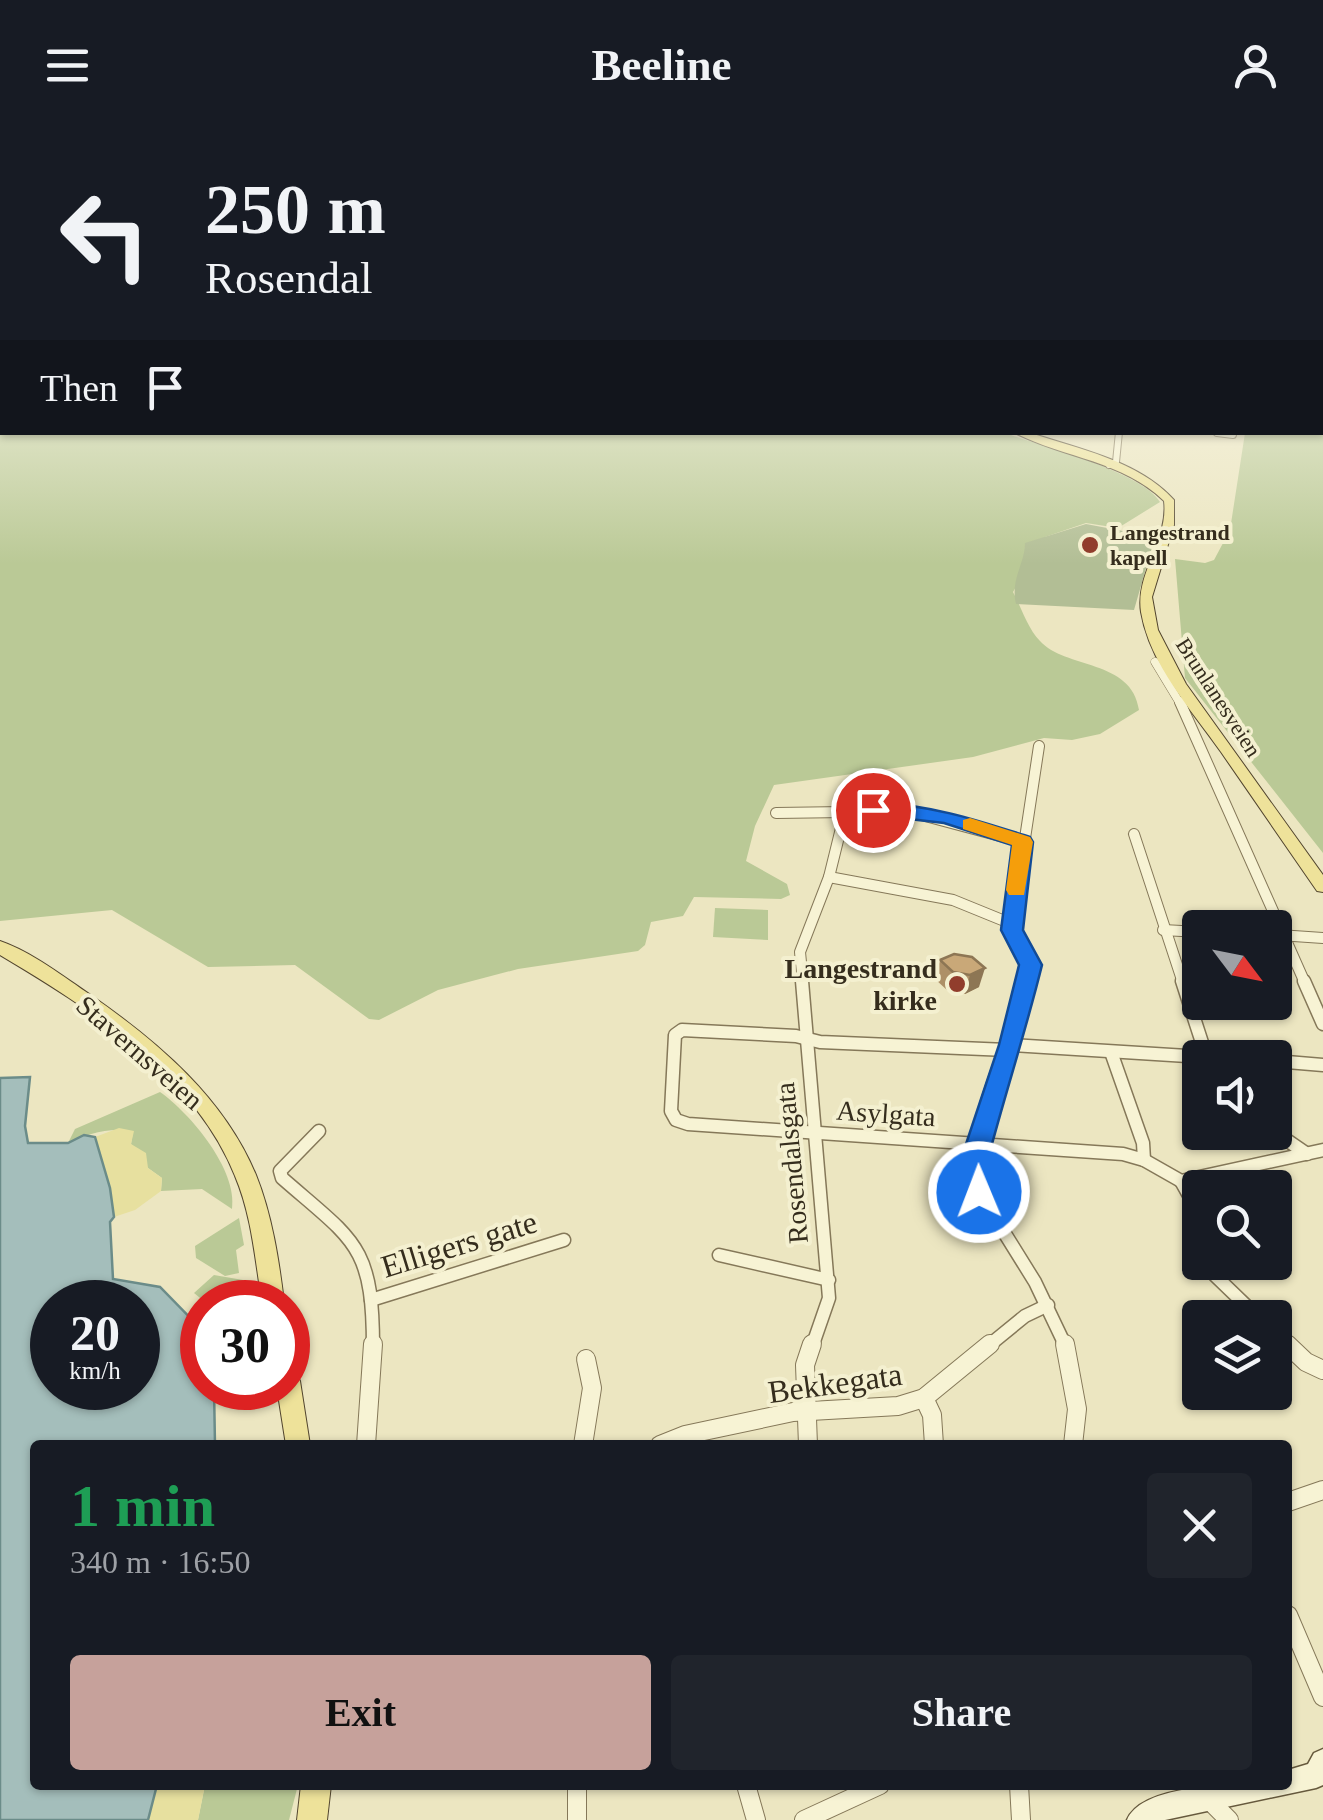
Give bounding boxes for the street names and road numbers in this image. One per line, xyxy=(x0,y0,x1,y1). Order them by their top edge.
street label: Brunlanesveien xyxy=(1171,633,1266,761)
street label: Stavernsveien xyxy=(70,989,209,1116)
street label: Rosendalsgata xyxy=(769,1080,814,1245)
street label: Asylgata xyxy=(835,1095,937,1132)
street label: Elligers gate xyxy=(377,1203,541,1285)
street label: Bekkegata xyxy=(766,1356,904,1410)

